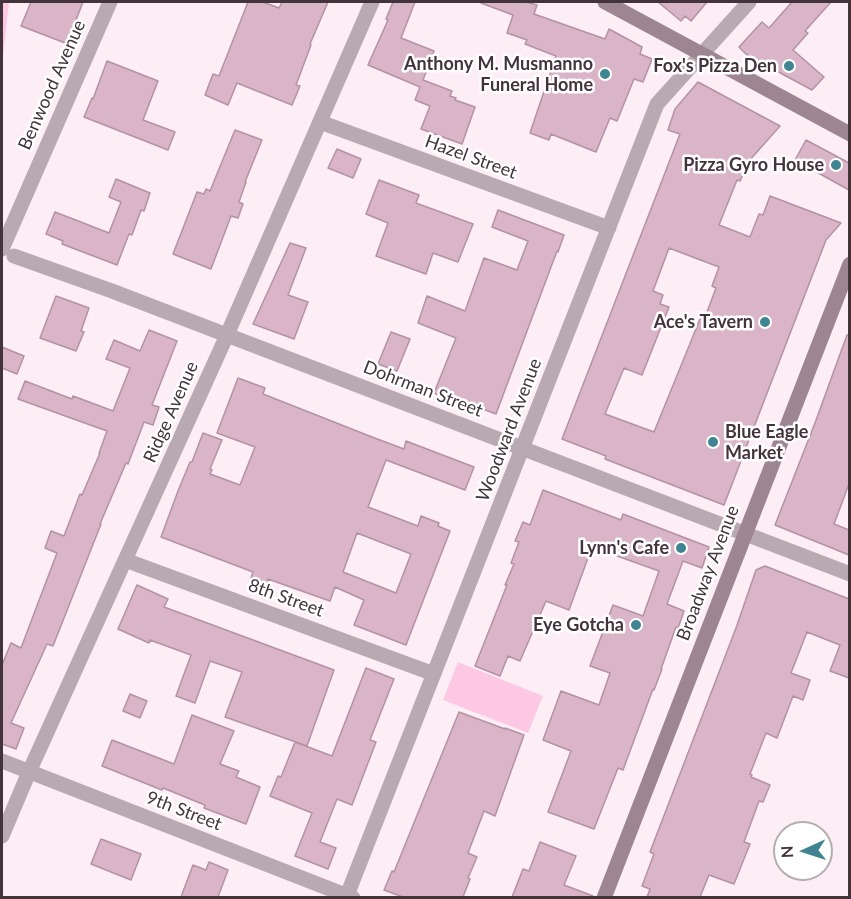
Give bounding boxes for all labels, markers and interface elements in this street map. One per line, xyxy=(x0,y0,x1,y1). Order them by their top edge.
street label: Benwood Avenue xyxy=(14,17,90,153)
place label: Anthony M. Musmanno Funeral Home xyxy=(404,53,593,96)
place label: Fox's Pizza Den xyxy=(653,55,777,77)
marker: Fox's Pizza Den xyxy=(782,59,796,73)
marker: Anthony M. Musmanno Funeral Home xyxy=(598,67,612,81)
street label: Hazel Street xyxy=(422,130,520,184)
place label: Pizza Gyro House xyxy=(683,154,824,176)
marker: Pizza Gyro House xyxy=(829,158,843,172)
place label: Ace's Tavern xyxy=(654,311,753,333)
marker: Ace's Tavern xyxy=(758,315,772,329)
street label: Woodward Avenue xyxy=(472,355,546,505)
street label: Dohrman Street xyxy=(360,356,486,422)
street label: Ridge Avenue xyxy=(139,358,203,466)
place label: Blue Eagle Market xyxy=(725,421,808,464)
marker: Blue Eagle Market xyxy=(706,435,720,449)
street label: Broadway Avenue xyxy=(672,502,744,644)
place label: Lynn's Cafe xyxy=(579,537,669,559)
marker: Lynn's Cafe xyxy=(674,541,688,555)
street label: 8th Street xyxy=(245,574,327,622)
place label: Eye Gotcha xyxy=(533,614,624,636)
marker: Eye Gotcha xyxy=(629,618,643,632)
street label: 9th Street xyxy=(143,787,225,835)
north arrow xyxy=(773,821,833,881)
text: N xyxy=(777,845,796,859)

